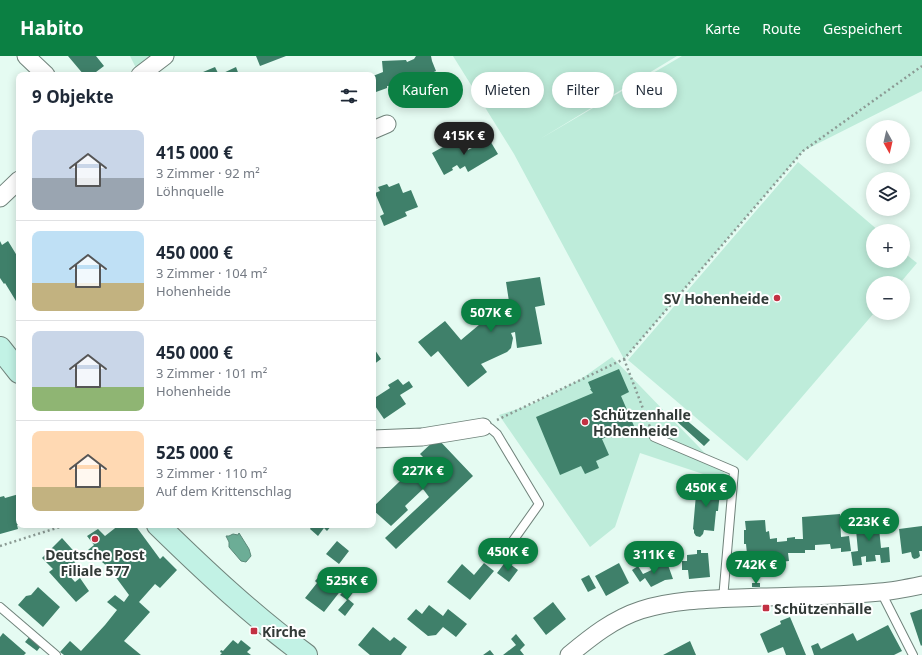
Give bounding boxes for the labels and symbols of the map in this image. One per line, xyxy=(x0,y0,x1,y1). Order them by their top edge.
north arrow xyxy=(866,120,910,164)
pin: 415K € xyxy=(431,122,497,156)
place label: SV Hohenheide xyxy=(664,289,769,308)
marker: SV Hohenheide xyxy=(772,293,782,303)
pin: 507K € xyxy=(458,299,524,333)
place label: Schützenhalle Hohenheide xyxy=(593,405,691,440)
marker: Schützenhalle Hohenheide xyxy=(580,417,590,427)
pin: 227K € xyxy=(390,457,456,491)
pin: 450K € xyxy=(673,474,739,508)
pin: 223K € xyxy=(836,508,902,542)
marker: Deutsche Post Filiale 577 xyxy=(90,534,100,544)
pin: 450K € xyxy=(475,538,541,572)
pin: 311K € xyxy=(621,541,687,575)
place label: Deutsche Post Filiale 577 xyxy=(45,545,145,580)
pin: 742K € xyxy=(723,551,789,585)
pin: 525K € xyxy=(314,567,380,601)
place label: Schützenhalle xyxy=(774,599,872,618)
marker: Schützenhalle xyxy=(761,603,771,613)
place label: Kirche xyxy=(262,622,306,641)
marker: Kirche xyxy=(249,626,259,636)

